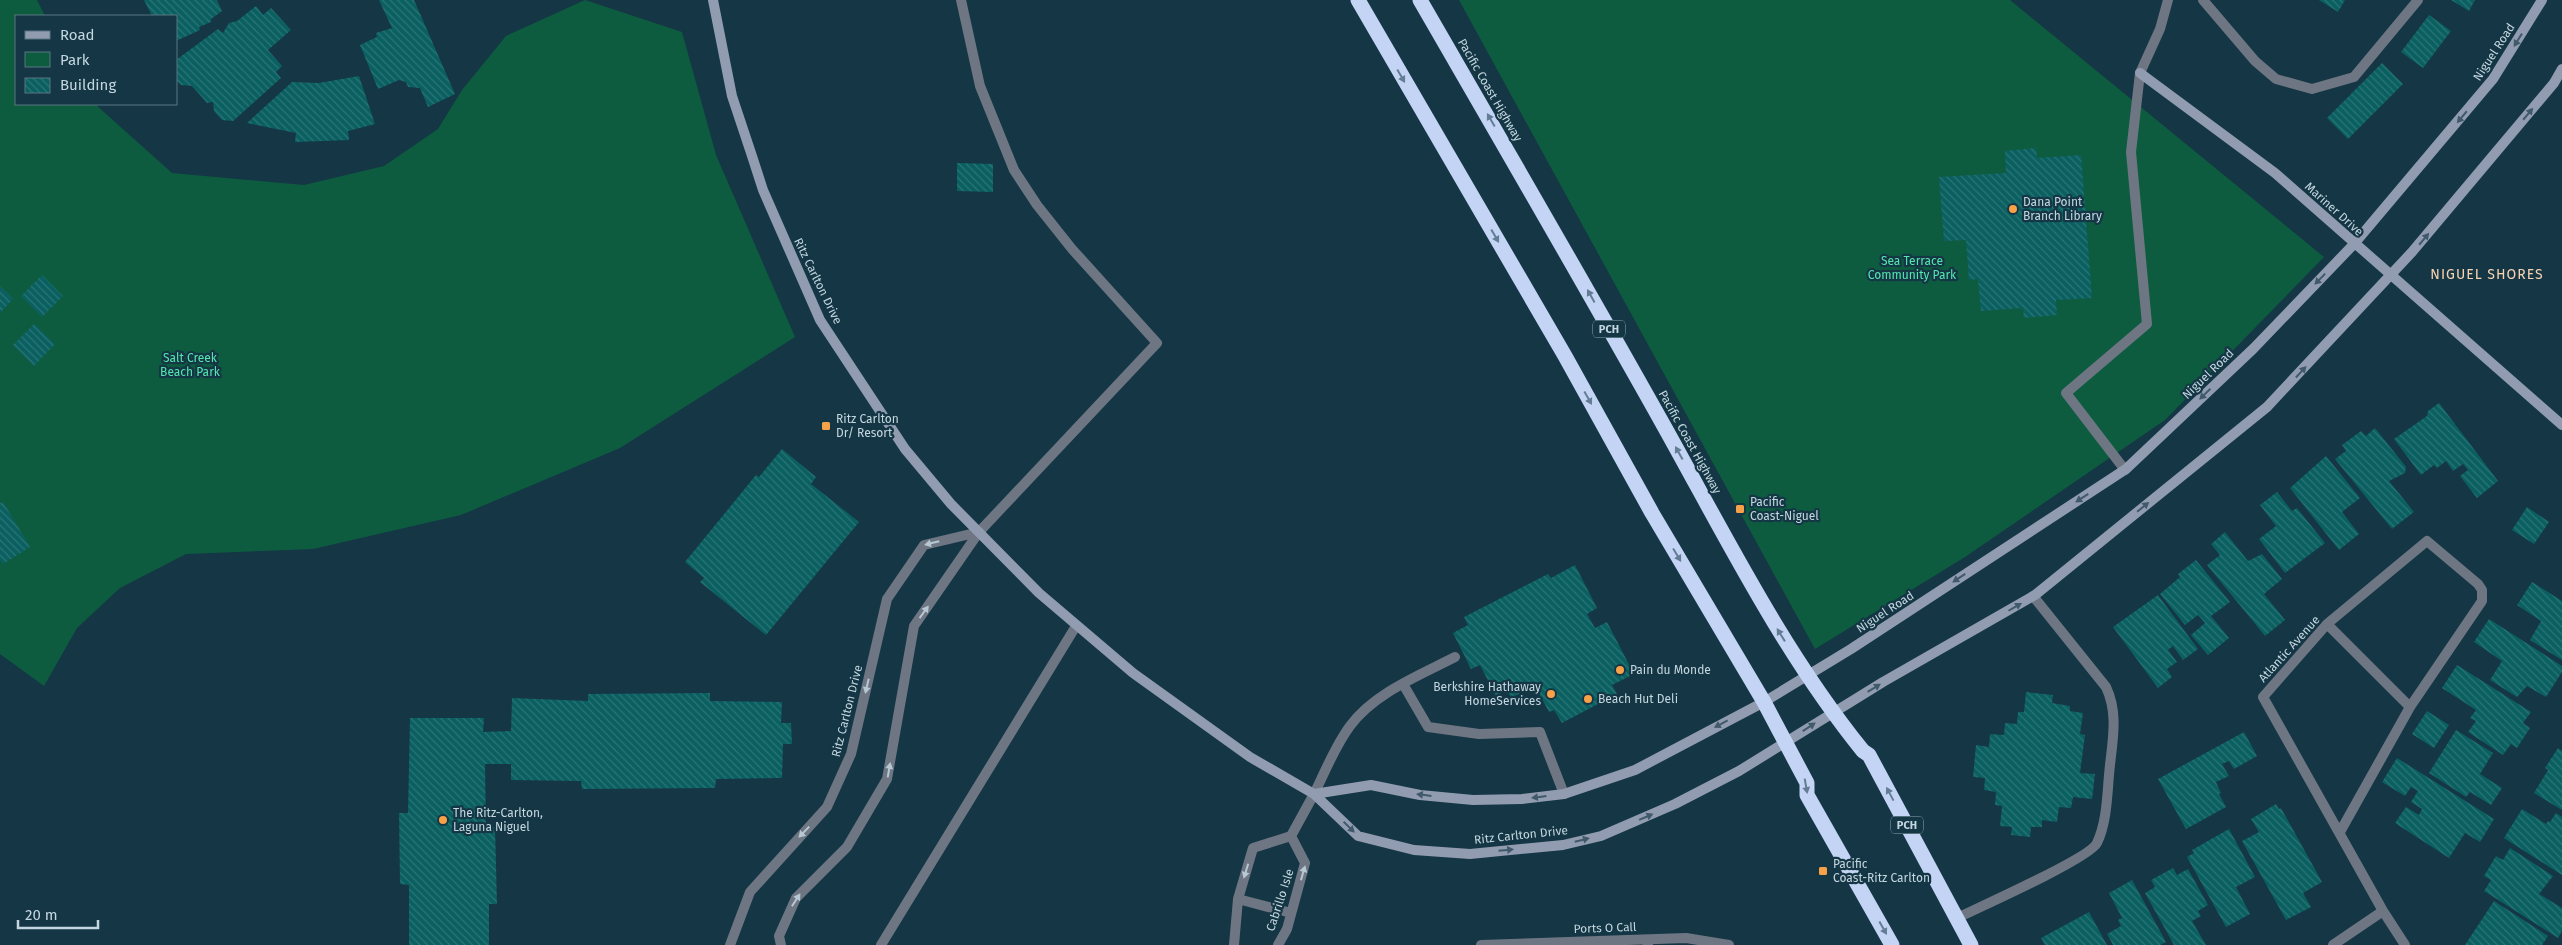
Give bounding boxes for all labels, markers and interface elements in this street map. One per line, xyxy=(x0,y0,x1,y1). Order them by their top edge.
legend xyxy=(15,15,178,105)
street label: Niguel Road xyxy=(2470,21,2518,83)
text: Road xyxy=(60,26,95,44)
one-way arrow xyxy=(2513,33,2522,46)
street label: Pacific Coast Highway xyxy=(1455,36,1525,144)
text: Park xyxy=(60,51,90,69)
one-way arrow xyxy=(1397,69,1406,82)
text: Building xyxy=(60,76,116,94)
one-way arrow xyxy=(2522,108,2533,121)
one-way arrow xyxy=(2456,110,2467,123)
one-way arrow xyxy=(1486,113,1495,126)
street label: Mariner Drive xyxy=(2302,179,2366,239)
place label: Dana Point Branch Library xyxy=(2023,195,2102,223)
marker: Dana Point Branch Library xyxy=(2007,203,2019,215)
one-way arrow xyxy=(1491,230,1500,243)
one-way arrow xyxy=(2418,232,2429,245)
street label: Ritz Carlton Drive xyxy=(791,236,845,326)
park label: Sea Terrace Community Park xyxy=(1868,254,1957,282)
district label: NIGUEL SHORES xyxy=(2430,266,2544,283)
one-way arrow xyxy=(2314,273,2326,285)
one-way arrow xyxy=(1587,289,1595,304)
road number: PCH xyxy=(1593,320,1625,338)
street label: Niguel Road xyxy=(2180,346,2236,402)
park label: Salt Creek Beach Park xyxy=(160,351,221,379)
one-way arrow xyxy=(2295,366,2307,378)
street label: Pacific Coast Highway xyxy=(1656,388,1724,496)
one-way arrow xyxy=(2200,388,2212,400)
one-way arrow xyxy=(1584,391,1592,406)
place label: Ritz Carlton Dr/ Resort xyxy=(836,412,899,440)
marker: Ritz Carlton Dr/ Resort xyxy=(820,420,832,432)
one-way arrow xyxy=(1674,447,1683,460)
one-way arrow xyxy=(2075,494,2088,503)
place label: Pacific Coast-Niguel xyxy=(1750,495,1819,523)
one-way arrow xyxy=(2136,502,2149,513)
marker: Pacific Coast-Niguel xyxy=(1734,503,1746,515)
one-way arrow xyxy=(925,539,940,547)
one-way arrow xyxy=(1673,549,1682,562)
one-way arrow xyxy=(1953,573,1966,583)
street label: Niguel Road xyxy=(1854,588,1916,636)
one-way arrow xyxy=(2008,602,2021,611)
one-way arrow xyxy=(918,606,928,619)
street label: Atlantic Avenue xyxy=(2256,613,2322,685)
one-way arrow xyxy=(1777,628,1786,641)
place label: Pain du Monde xyxy=(1630,663,1711,677)
street label: Ritz Carlton Drive xyxy=(829,664,865,758)
marker: Pain du Monde xyxy=(1614,664,1626,676)
one-way arrow xyxy=(863,678,871,693)
place label: Berkshire Hathaway HomeServices xyxy=(1433,680,1541,708)
one-way arrow xyxy=(1867,683,1880,692)
marker: Berkshire Hathaway HomeServices xyxy=(1545,688,1557,700)
place label: Beach Hut Deli xyxy=(1598,692,1678,706)
marker: Beach Hut Deli xyxy=(1582,693,1594,705)
one-way arrow xyxy=(1714,720,1728,729)
one-way arrow xyxy=(1803,723,1816,732)
one-way arrow xyxy=(885,761,893,777)
one-way arrow xyxy=(1802,779,1810,795)
one-way arrow xyxy=(1886,787,1894,802)
one-way arrow xyxy=(1416,791,1432,799)
one-way arrow xyxy=(1530,793,1546,801)
place label: The Ritz-Carlton, Laguna Niguel xyxy=(453,806,543,834)
one-way arrow xyxy=(1639,812,1653,820)
marker: The Ritz-Carlton, Laguna Niguel xyxy=(437,814,449,826)
road number: PCH xyxy=(1891,816,1923,834)
one-way arrow xyxy=(1343,821,1355,833)
street label: Ritz Carlton Drive xyxy=(1473,823,1569,847)
one-way arrow xyxy=(798,825,810,837)
one-way arrow xyxy=(1575,836,1590,844)
one-way arrow xyxy=(1498,846,1514,854)
place label: Pacific Coast-Ritz Carlton xyxy=(1833,857,1930,885)
one-way arrow xyxy=(1242,864,1250,879)
one-way arrow xyxy=(1299,865,1307,880)
marker: Pacific Coast-Ritz Carlton xyxy=(1817,865,1829,877)
street label: Cabrillo Isle xyxy=(1263,867,1297,933)
one-way arrow xyxy=(792,894,801,907)
scale bar xyxy=(18,898,98,930)
text: 20 m xyxy=(25,906,58,924)
street label: Ports O Call xyxy=(1573,920,1637,936)
one-way arrow xyxy=(1879,921,1887,936)

